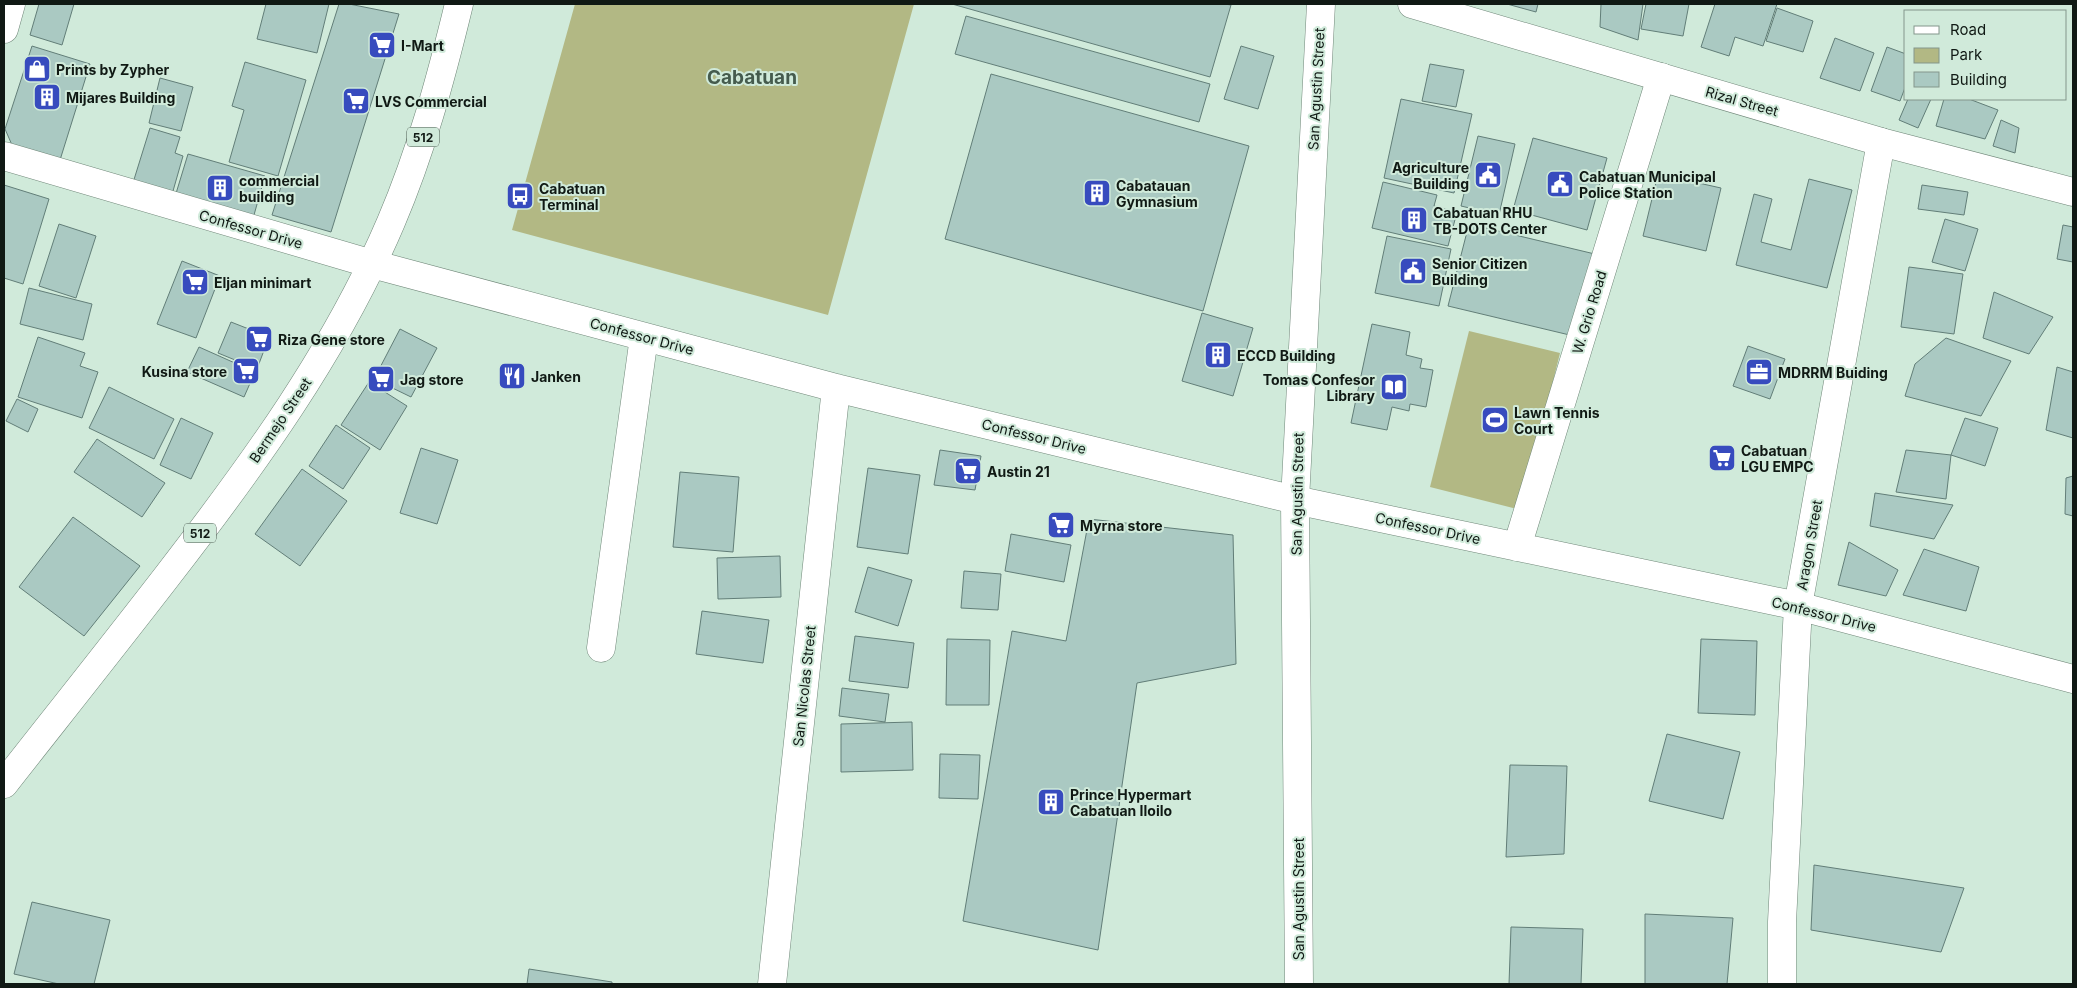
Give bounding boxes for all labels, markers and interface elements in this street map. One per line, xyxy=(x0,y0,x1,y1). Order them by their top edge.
legend xyxy=(1904,10,2067,100)
text: Road xyxy=(1950,20,1986,39)
street label: San Agustin Street xyxy=(1304,27,1328,151)
supermarket icon: I-Mart xyxy=(367,30,397,60)
place label: I-Mart xyxy=(401,37,444,54)
text: Park xyxy=(1950,45,1983,64)
shop icon: Prints by Zypher xyxy=(22,54,52,84)
place label: Prints by Zypher xyxy=(56,61,169,78)
district label: Cabatuan xyxy=(707,66,797,89)
text: Building xyxy=(1950,70,2007,89)
building icon: Mijares Building xyxy=(32,82,62,112)
street label: Rizal Street xyxy=(1704,83,1781,120)
supermarket icon: LVS Commercial xyxy=(341,86,371,116)
place label: Mijares Building xyxy=(66,89,175,106)
place label: LVS Commercial xyxy=(375,93,487,110)
road number: 512 xyxy=(407,128,439,146)
place label: Agriculture Building xyxy=(1392,159,1469,192)
public building icon: Agriculture Building xyxy=(1473,160,1503,190)
place label: Cabatuan Municipal Police Station xyxy=(1579,168,1716,201)
public building icon: Cabatuan Municipal Police Station xyxy=(1545,169,1575,199)
place label: commercial building xyxy=(239,172,319,205)
building icon: commercial building xyxy=(205,173,235,203)
place label: Cabatauan Gymnasium xyxy=(1116,177,1198,210)
building icon: Cabatauan Gymnasium xyxy=(1082,178,1112,208)
place label: Cabatuan Terminal xyxy=(539,180,605,213)
bus stop icon: Cabatuan Terminal xyxy=(505,181,535,211)
place label: Cabatuan RHU TB-DOTS Center xyxy=(1433,204,1547,237)
building icon: Cabatuan RHU TB-DOTS Center xyxy=(1399,205,1429,235)
street label: Confessor Drive xyxy=(197,206,305,252)
place label: Senior Citizen Building xyxy=(1432,255,1527,288)
public building icon: Senior Citizen Building xyxy=(1398,256,1428,286)
supermarket icon: Eljan minimart xyxy=(180,267,210,297)
street label: W. Grio Road xyxy=(1568,268,1610,356)
place label: Eljan minimart xyxy=(214,274,311,291)
street label: Confessor Drive xyxy=(588,314,696,358)
supermarket icon: Riza Gene store xyxy=(244,324,274,354)
place label: Riza Gene store xyxy=(278,331,385,348)
building icon: ECCD Building xyxy=(1203,340,1233,370)
place label: ECCD Building xyxy=(1237,347,1335,364)
supermarket icon: Kusina store xyxy=(231,356,261,386)
office icon: MDRRM Buiding xyxy=(1744,357,1774,387)
restaurant icon: Janken xyxy=(497,361,527,391)
place label: Kusina store xyxy=(142,363,227,380)
supermarket icon: Jag store xyxy=(366,364,396,394)
place label: MDRRM Buiding xyxy=(1778,364,1888,381)
place label: Janken xyxy=(531,368,581,385)
place label: Jag store xyxy=(400,371,464,388)
place label: Tomas Confesor Library xyxy=(1263,371,1376,404)
library icon: Tomas Confesor Library xyxy=(1379,372,1409,402)
street label: Bermejo Street xyxy=(245,374,315,466)
place label: Lawn Tennis Court xyxy=(1514,404,1600,437)
sports icon: Lawn Tennis Court xyxy=(1480,405,1510,435)
street label: Confessor Drive xyxy=(980,415,1088,457)
street label: San Agustin Street xyxy=(1287,432,1307,555)
place label: Cabatuan LGU EMPC xyxy=(1741,442,1814,475)
supermarket icon: Cabatuan LGU EMPC xyxy=(1707,443,1737,473)
supermarket icon: Austin 21 xyxy=(953,456,983,486)
place label: Austin 21 xyxy=(987,463,1050,480)
street label: Aragon Street xyxy=(1793,498,1825,592)
street label: Confessor Drive xyxy=(1374,509,1482,547)
supermarket icon: Myrna store xyxy=(1046,510,1076,540)
place label: Myrna store xyxy=(1080,517,1163,534)
road number: 512 xyxy=(184,524,216,542)
street label: Confessor Drive xyxy=(1770,593,1878,635)
street label: San Nicolas Street xyxy=(789,624,819,747)
place label: Prince Hypermart Cabatuan Iloilo xyxy=(1070,786,1191,819)
building icon: Prince Hypermart Cabatuan Iloilo xyxy=(1036,787,1066,817)
street label: San Agustin Street xyxy=(1290,837,1307,960)

